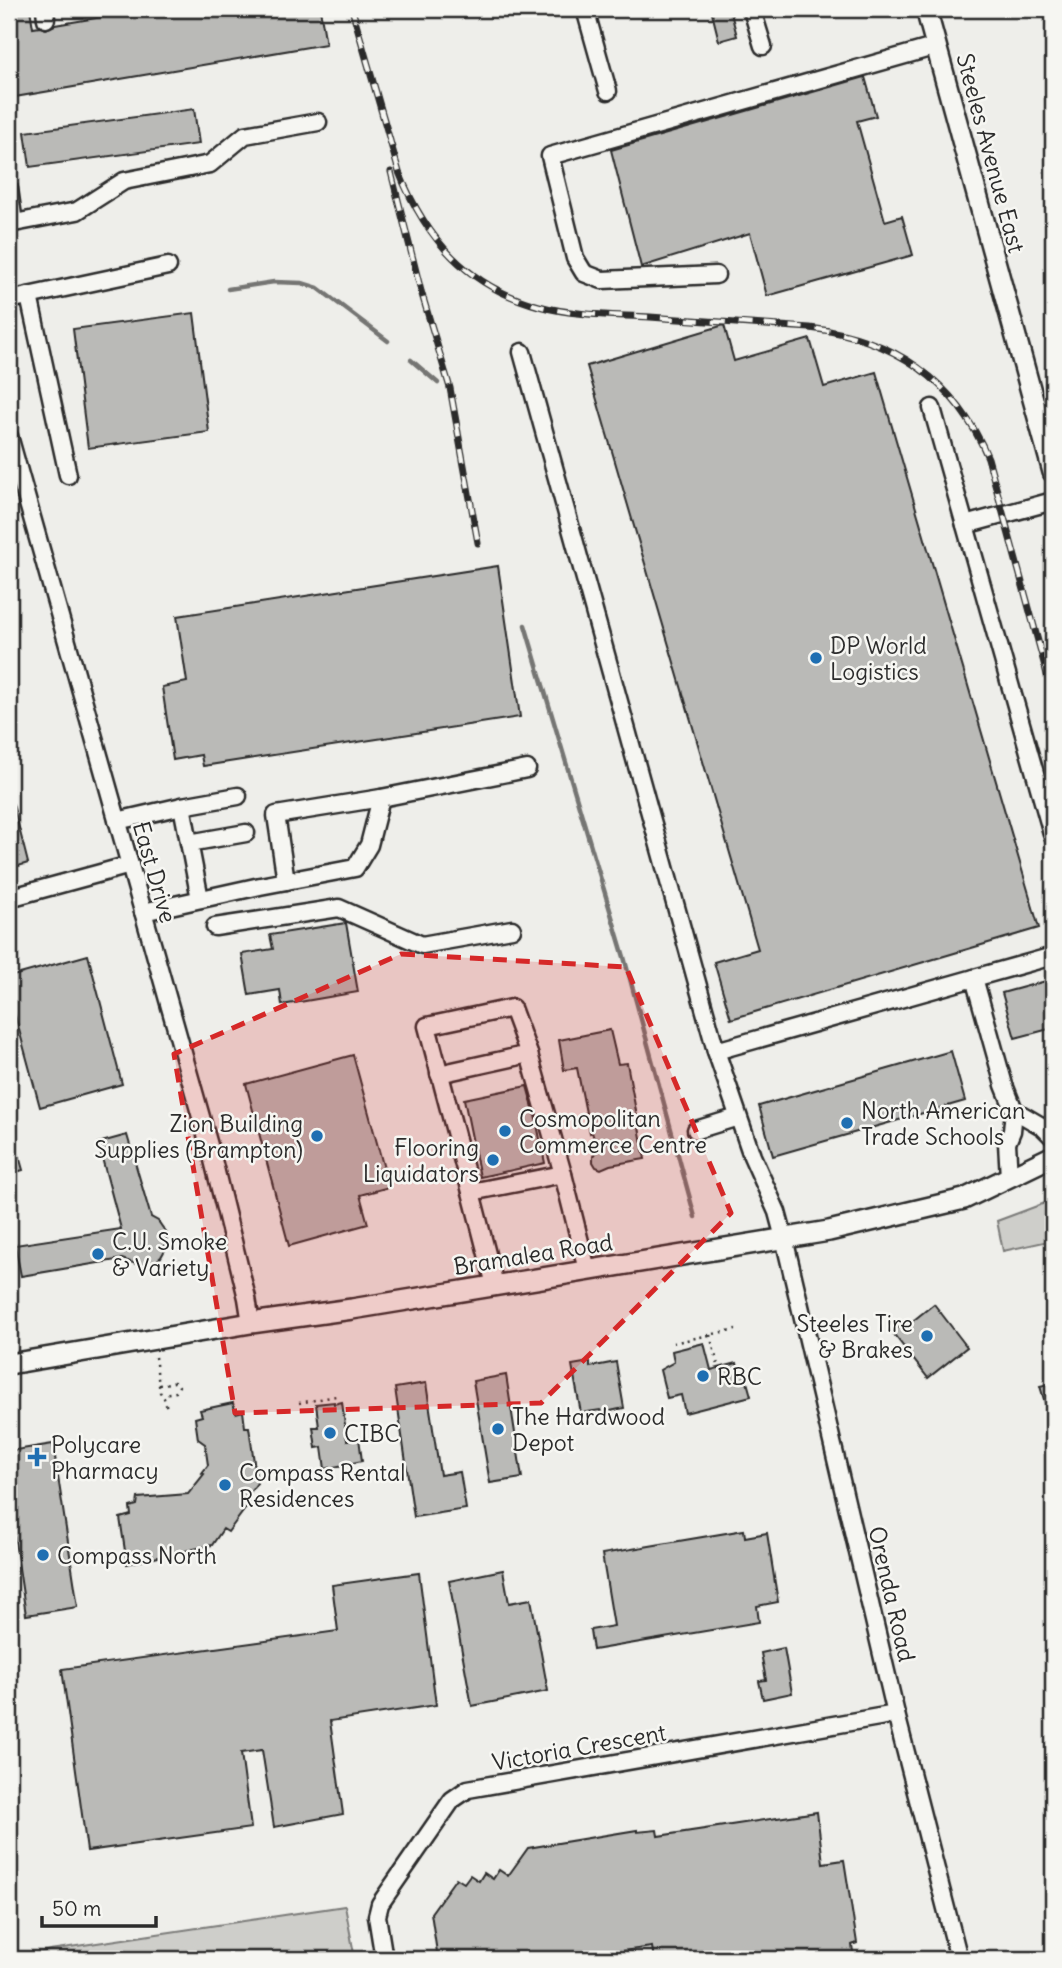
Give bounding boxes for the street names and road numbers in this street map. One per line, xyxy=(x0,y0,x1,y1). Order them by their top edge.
street label: Steeles Avenue East xyxy=(950,50,1032,256)
street label: East Drive xyxy=(127,818,183,926)
street label: Bramalea Road xyxy=(451,1227,615,1281)
street label: Orenda Road xyxy=(862,1523,922,1665)
street label: Victoria Crescent xyxy=(490,1717,668,1777)

